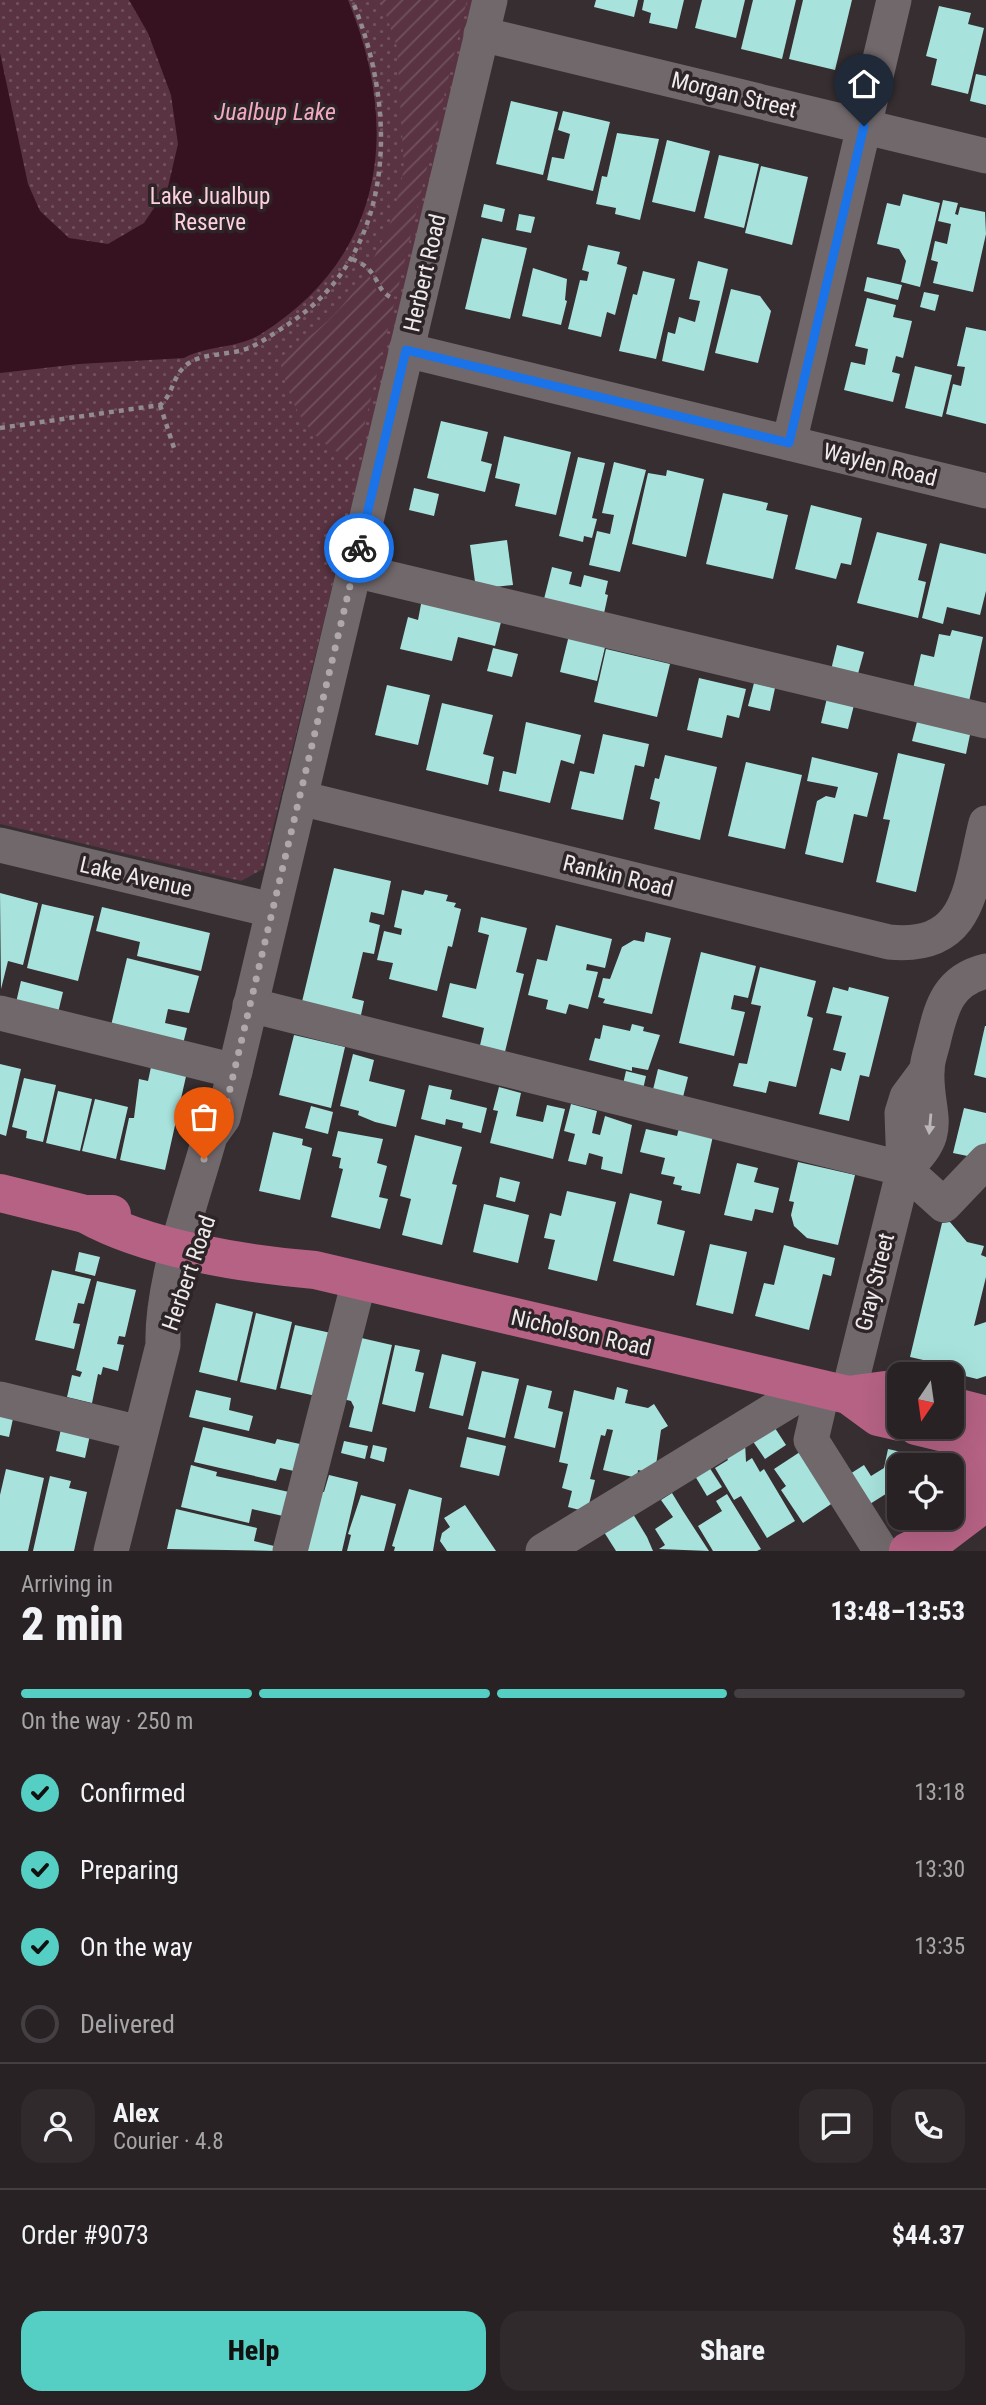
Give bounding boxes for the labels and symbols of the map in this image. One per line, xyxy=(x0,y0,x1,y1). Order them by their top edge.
pin xyxy=(834,54,894,126)
street label: Morgan Street xyxy=(668,66,800,124)
water label: Jualbup Lake xyxy=(214,98,336,126)
park label: Lake Jualbup Reserve xyxy=(150,183,270,236)
street label: Herbert Road xyxy=(398,211,452,335)
street label: Waylen Road xyxy=(820,438,940,492)
courier xyxy=(324,513,394,583)
street label: Rankin Road xyxy=(560,849,676,903)
street label: Lake Avenue xyxy=(77,851,195,903)
pin xyxy=(174,1087,234,1159)
one-way arrow xyxy=(924,1113,935,1135)
street label: Herbert Road xyxy=(157,1212,221,1334)
street label: Gray Street xyxy=(850,1230,900,1334)
street label: Nicholson Road xyxy=(508,1304,654,1362)
north arrow xyxy=(887,1362,964,1438)

